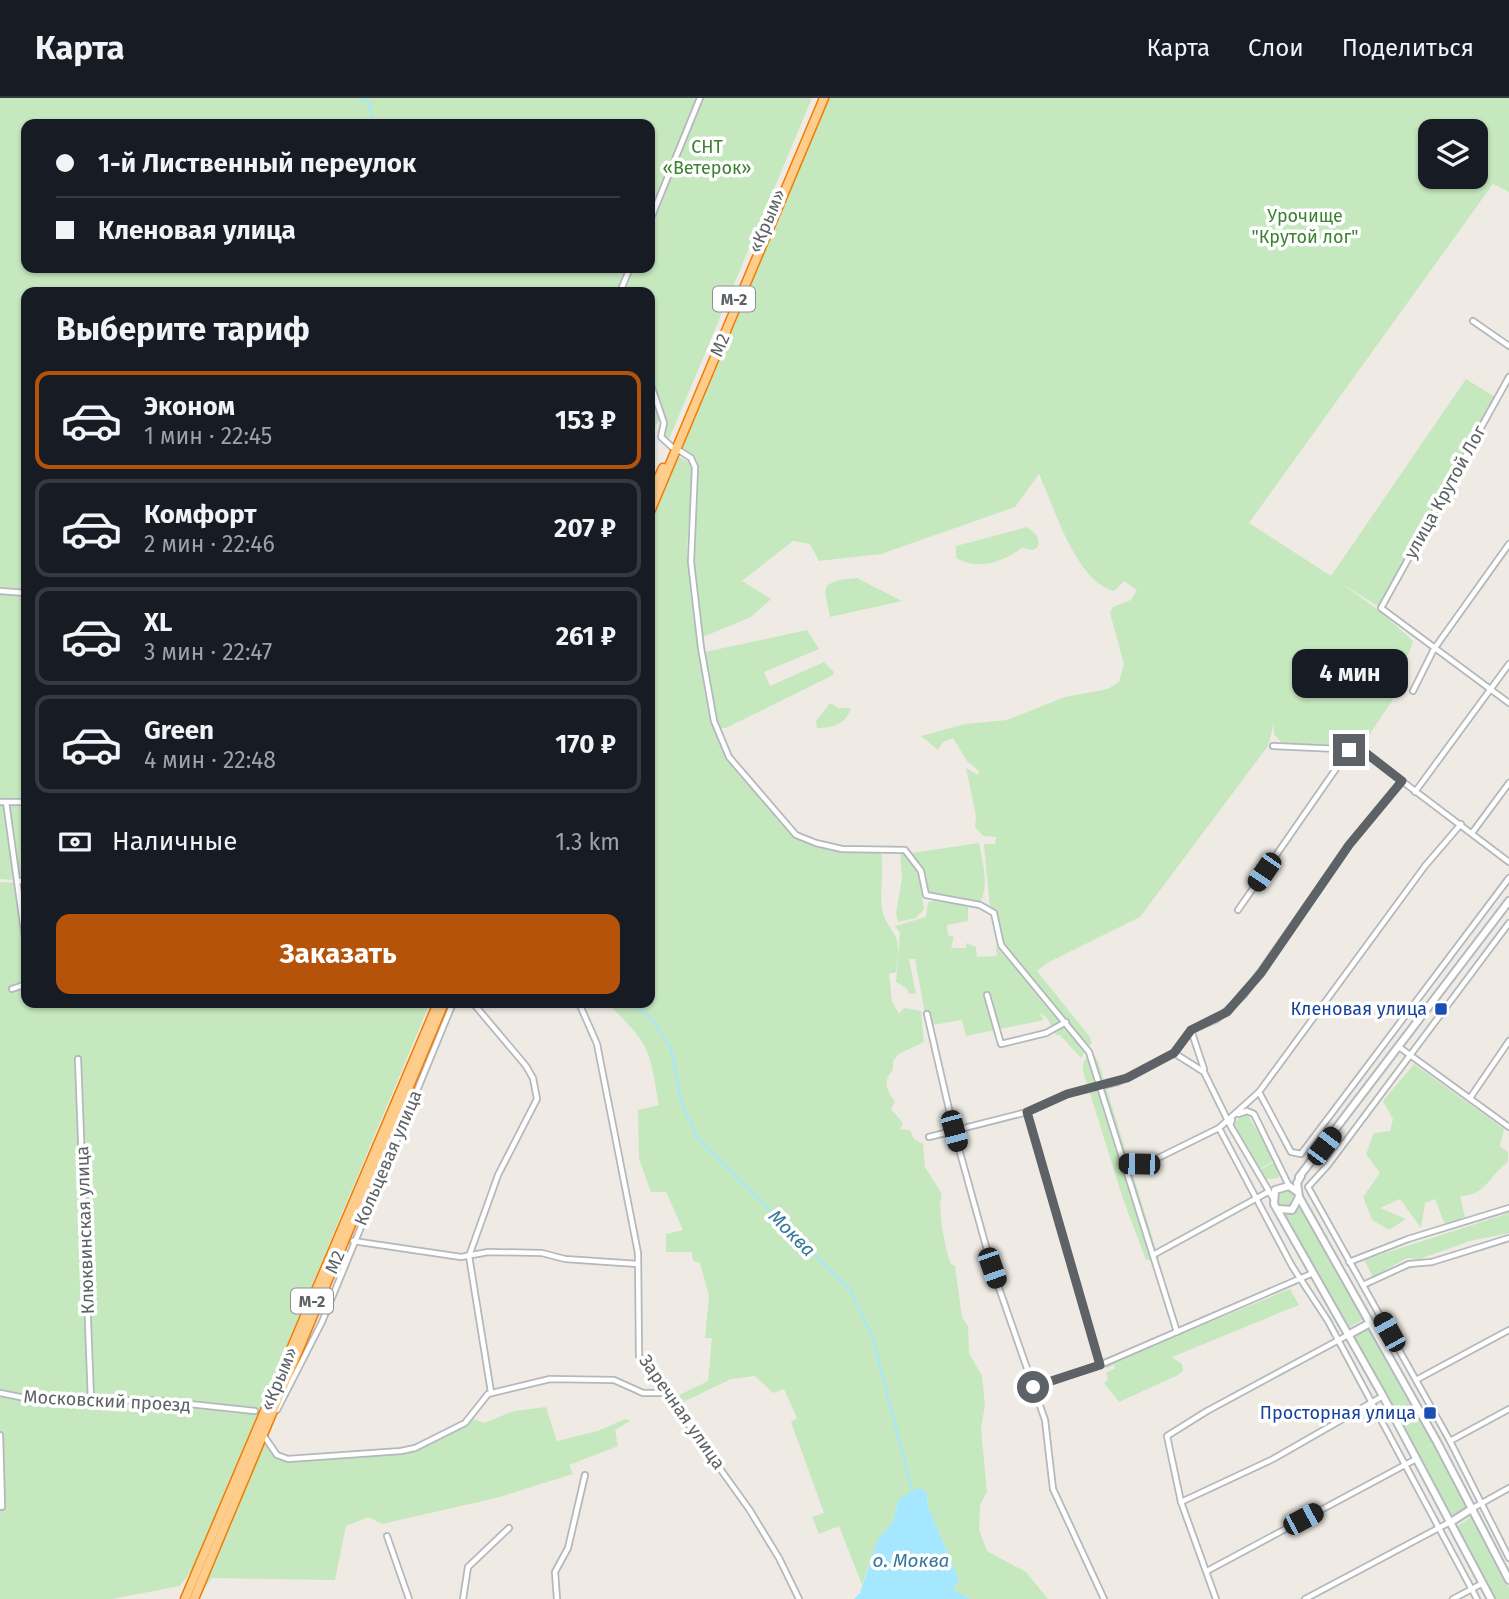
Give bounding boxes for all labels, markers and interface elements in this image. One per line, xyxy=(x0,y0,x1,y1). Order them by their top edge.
text: Карта xyxy=(35,28,125,68)
text: Карта xyxy=(1146,34,1210,62)
text: Слои xyxy=(1248,34,1304,62)
text: Поделиться xyxy=(1342,34,1474,62)
map controls xyxy=(1418,119,1488,189)
button: layers xyxy=(1418,119,1488,189)
park label: СНТ «Ветерок» xyxy=(663,136,751,179)
text: 1-й Лиственный переулок xyxy=(98,148,416,179)
street label: «Крым» xyxy=(744,186,790,256)
park label: Урочище "Крутой лог" xyxy=(1252,205,1358,248)
text: Кленовая улица xyxy=(98,215,296,246)
road number: М-2 xyxy=(713,286,755,312)
text: Выберите тариф xyxy=(56,310,310,348)
street label: М2 xyxy=(705,330,735,360)
icon: car xyxy=(60,389,123,452)
text: Эконом xyxy=(144,391,235,422)
text: 153 ₽ xyxy=(555,405,616,436)
street label: улица Крутой Лог xyxy=(1399,421,1491,562)
text: 1 мин · 22:45 xyxy=(144,422,272,450)
icon: car xyxy=(60,497,123,560)
text: Комфорт xyxy=(144,499,257,530)
text: 207 ₽ xyxy=(554,513,616,544)
text: 2 мин · 22:46 xyxy=(144,530,275,558)
icon: car xyxy=(60,605,123,668)
text: XL xyxy=(144,607,172,638)
text: 261 ₽ xyxy=(556,621,616,652)
text: 3 мин · 22:47 xyxy=(144,638,272,666)
callout: 4 мин xyxy=(1291,648,1407,698)
text: 4 мин xyxy=(1320,659,1380,687)
icon: car xyxy=(60,713,123,776)
text: Green xyxy=(144,715,214,746)
text: 170 ₽ xyxy=(555,729,616,760)
route end xyxy=(1333,734,1365,766)
text: 4 мин · 22:48 xyxy=(144,746,276,774)
icon: cash xyxy=(56,823,94,861)
text: Наличные xyxy=(112,826,237,857)
text: 1.3 km xyxy=(555,828,620,856)
car xyxy=(1244,849,1285,895)
button: Заказать xyxy=(56,914,620,994)
place label: Кленовая улица xyxy=(1290,998,1427,1020)
marker: Кленовая улица xyxy=(1433,1001,1449,1017)
street label: Кольцевая улица xyxy=(350,1087,426,1229)
car xyxy=(939,1108,970,1154)
car xyxy=(1303,1123,1346,1169)
street label: Клюквинская улица xyxy=(71,1145,99,1315)
car xyxy=(1118,1153,1161,1175)
water label: Моква xyxy=(764,1205,820,1261)
car xyxy=(976,1245,1009,1291)
street label: М2 xyxy=(320,1247,350,1277)
road number: М-2 xyxy=(291,1288,333,1314)
car xyxy=(1370,1309,1409,1355)
street label: «Крым» xyxy=(256,1344,302,1414)
street label: Заречная улица xyxy=(634,1350,730,1474)
route start xyxy=(1017,1371,1049,1403)
street label: Московский проезд xyxy=(23,1386,191,1416)
place label: Просторная улица xyxy=(1260,1402,1416,1424)
marker: Просторная улица xyxy=(1422,1405,1438,1421)
car xyxy=(1280,1500,1327,1538)
water label: о. Моква xyxy=(873,1549,949,1572)

